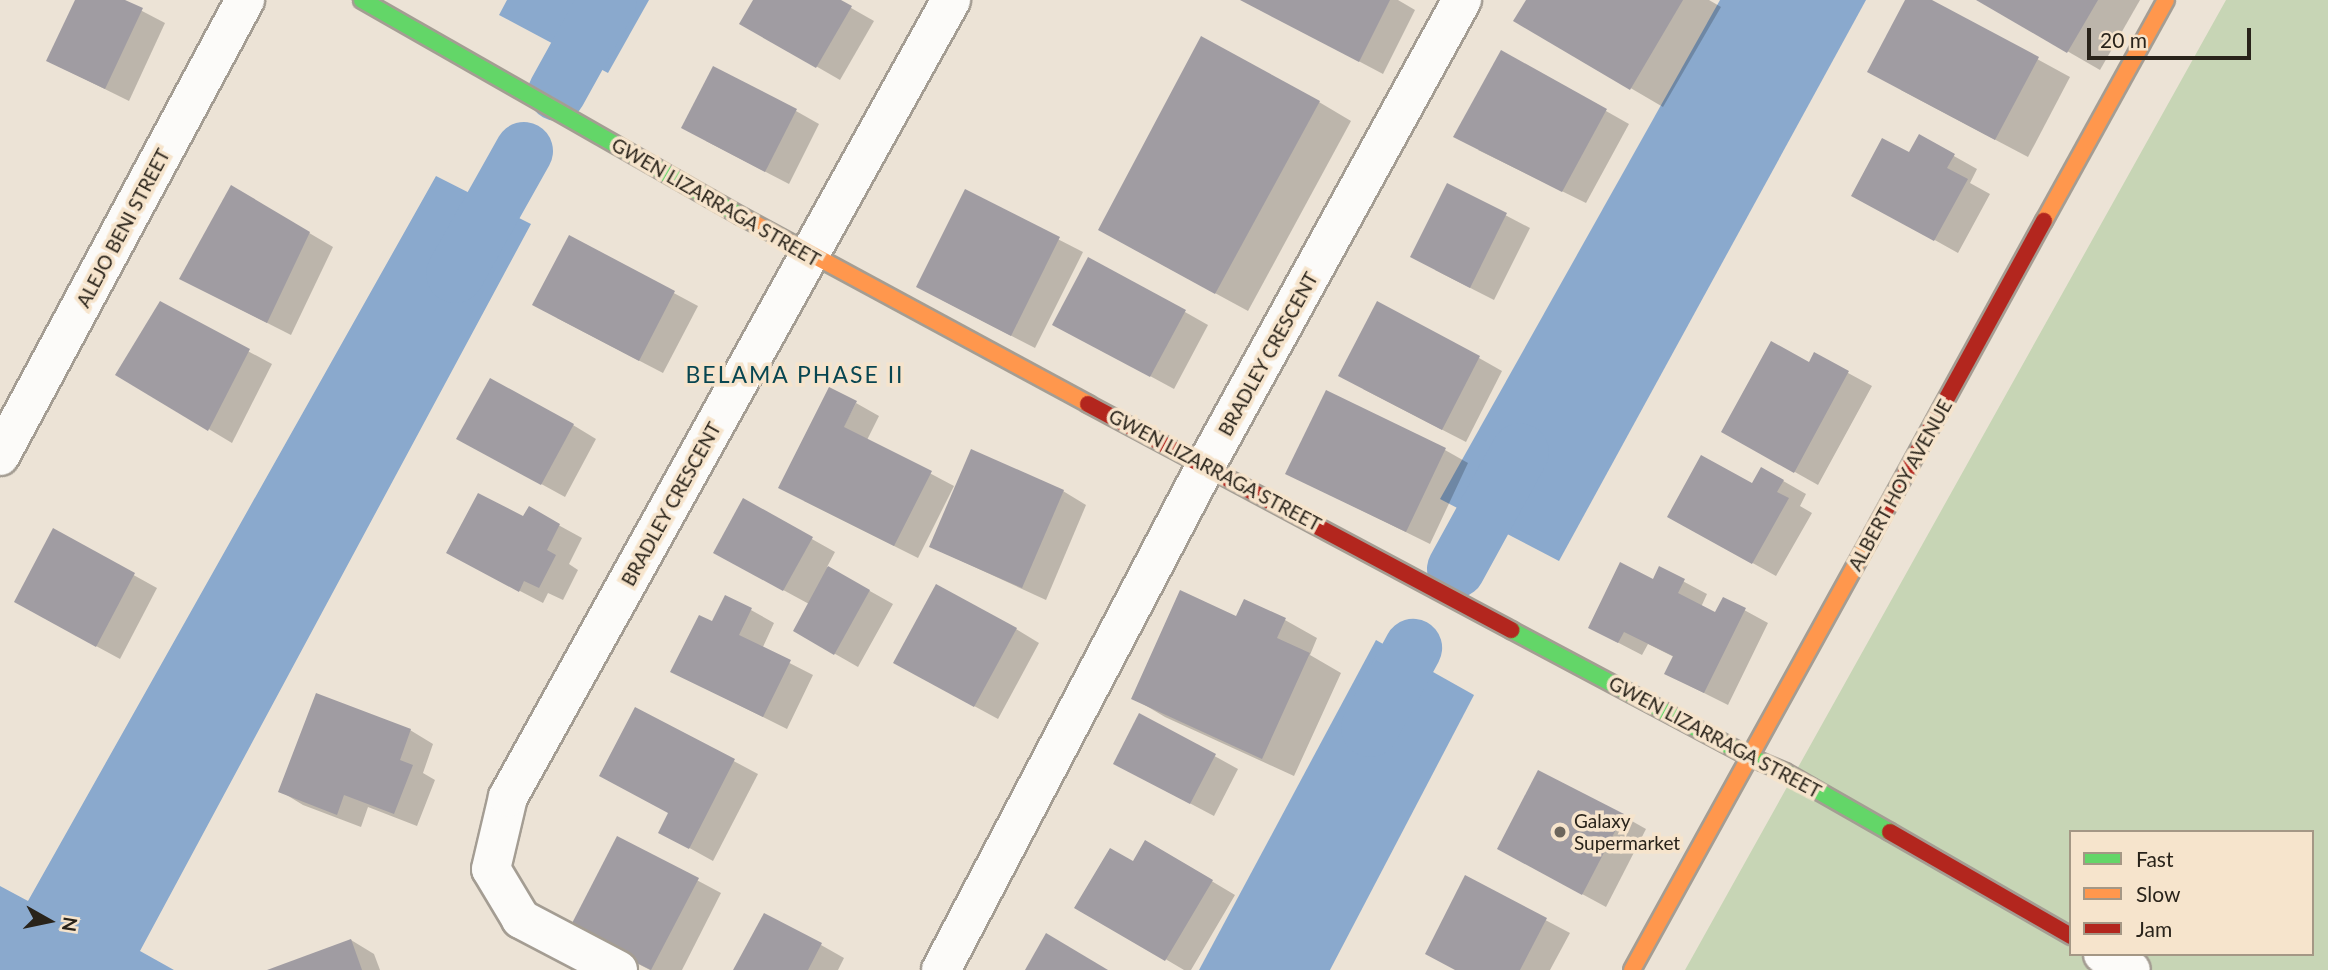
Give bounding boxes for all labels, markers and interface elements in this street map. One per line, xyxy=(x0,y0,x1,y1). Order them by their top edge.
scale bar xyxy=(2090,14,2254,58)
text: 20 m xyxy=(2100,27,2147,52)
street label: GWEN LIZARRAGA STREET xyxy=(607,133,825,271)
street label: ALEJO BENI STREET xyxy=(72,145,174,311)
street label: BRADLEY CRESCENT xyxy=(1213,268,1323,440)
district label: BELAMA PHASE II xyxy=(687,360,903,388)
street label: ALBERT HOY AVENUE xyxy=(1843,395,1957,575)
street label: GWEN LIZARRAGA STREET xyxy=(1105,404,1325,536)
street label: BRADLEY CRESCENT xyxy=(616,418,726,590)
street label: GWEN LIZARRAGA STREET xyxy=(1605,671,1825,803)
place label: Galaxy Supermarket xyxy=(1574,810,1680,854)
marker: Galaxy Supermarket xyxy=(1552,824,1568,840)
legend xyxy=(2069,830,2314,956)
text: Fast xyxy=(2136,846,2173,871)
text: Slow xyxy=(2136,881,2180,906)
north arrow xyxy=(14,886,84,956)
text: N xyxy=(58,915,83,933)
text: Jam xyxy=(2136,916,2172,941)

